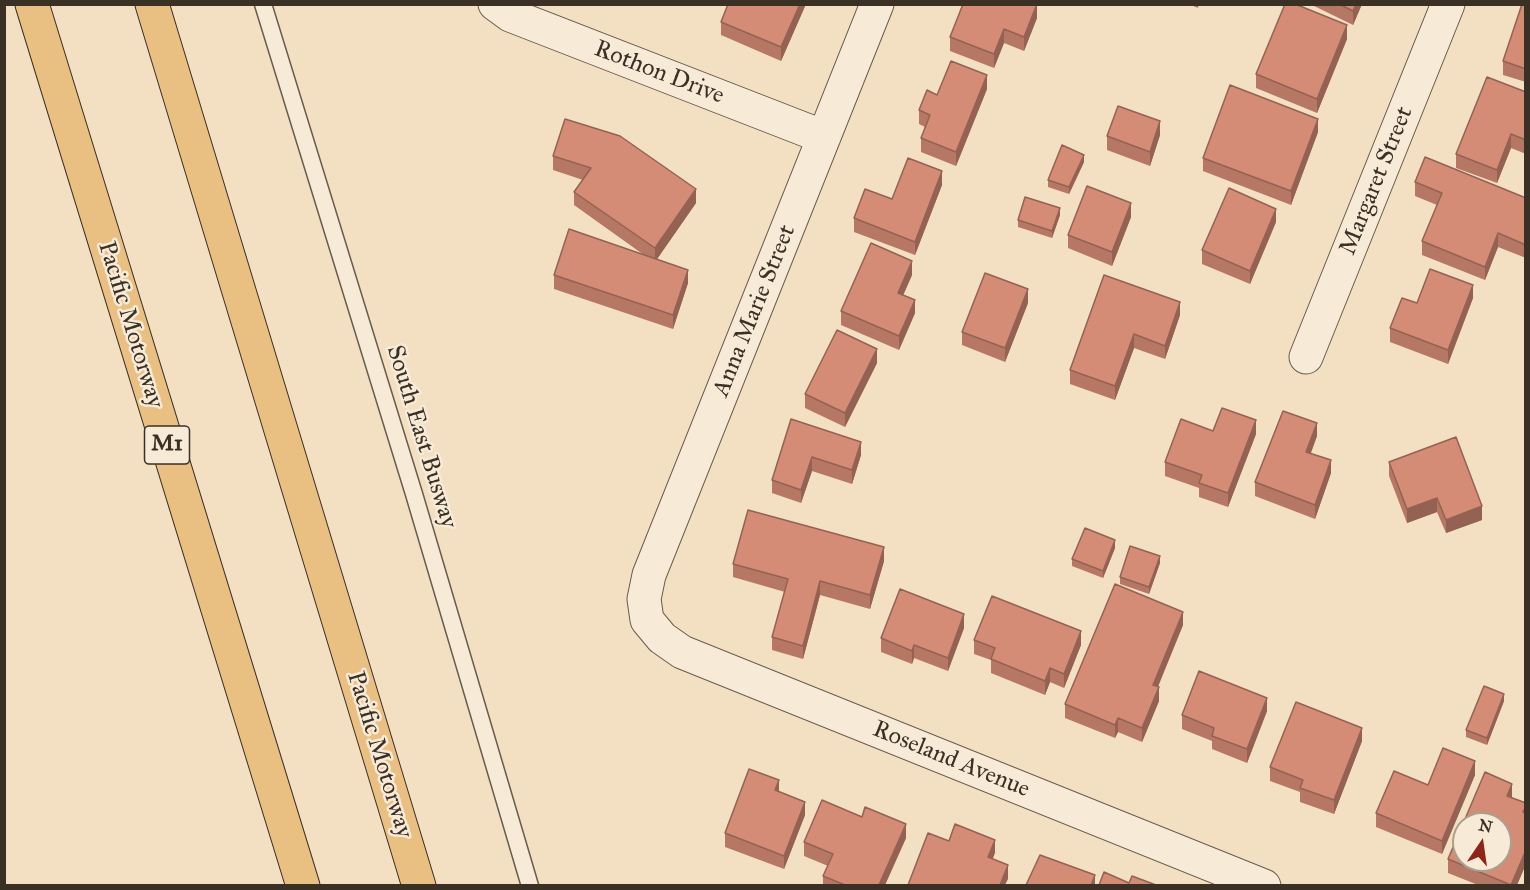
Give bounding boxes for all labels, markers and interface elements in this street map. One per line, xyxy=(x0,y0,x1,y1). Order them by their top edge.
street label: Rothon Drive xyxy=(590,35,728,111)
street label: Margaret Street xyxy=(1334,103,1420,259)
street label: Anna Marie Street xyxy=(707,221,803,401)
street label: Pacific Motorway xyxy=(91,238,169,412)
street label: South East Busway xyxy=(379,342,463,532)
road number: M1 xyxy=(144,426,190,464)
street label: Pacific Motorway xyxy=(340,668,418,842)
street label: Roseland Avenue xyxy=(868,715,1034,805)
north arrow xyxy=(1452,812,1512,872)
text: N xyxy=(1477,815,1494,837)

